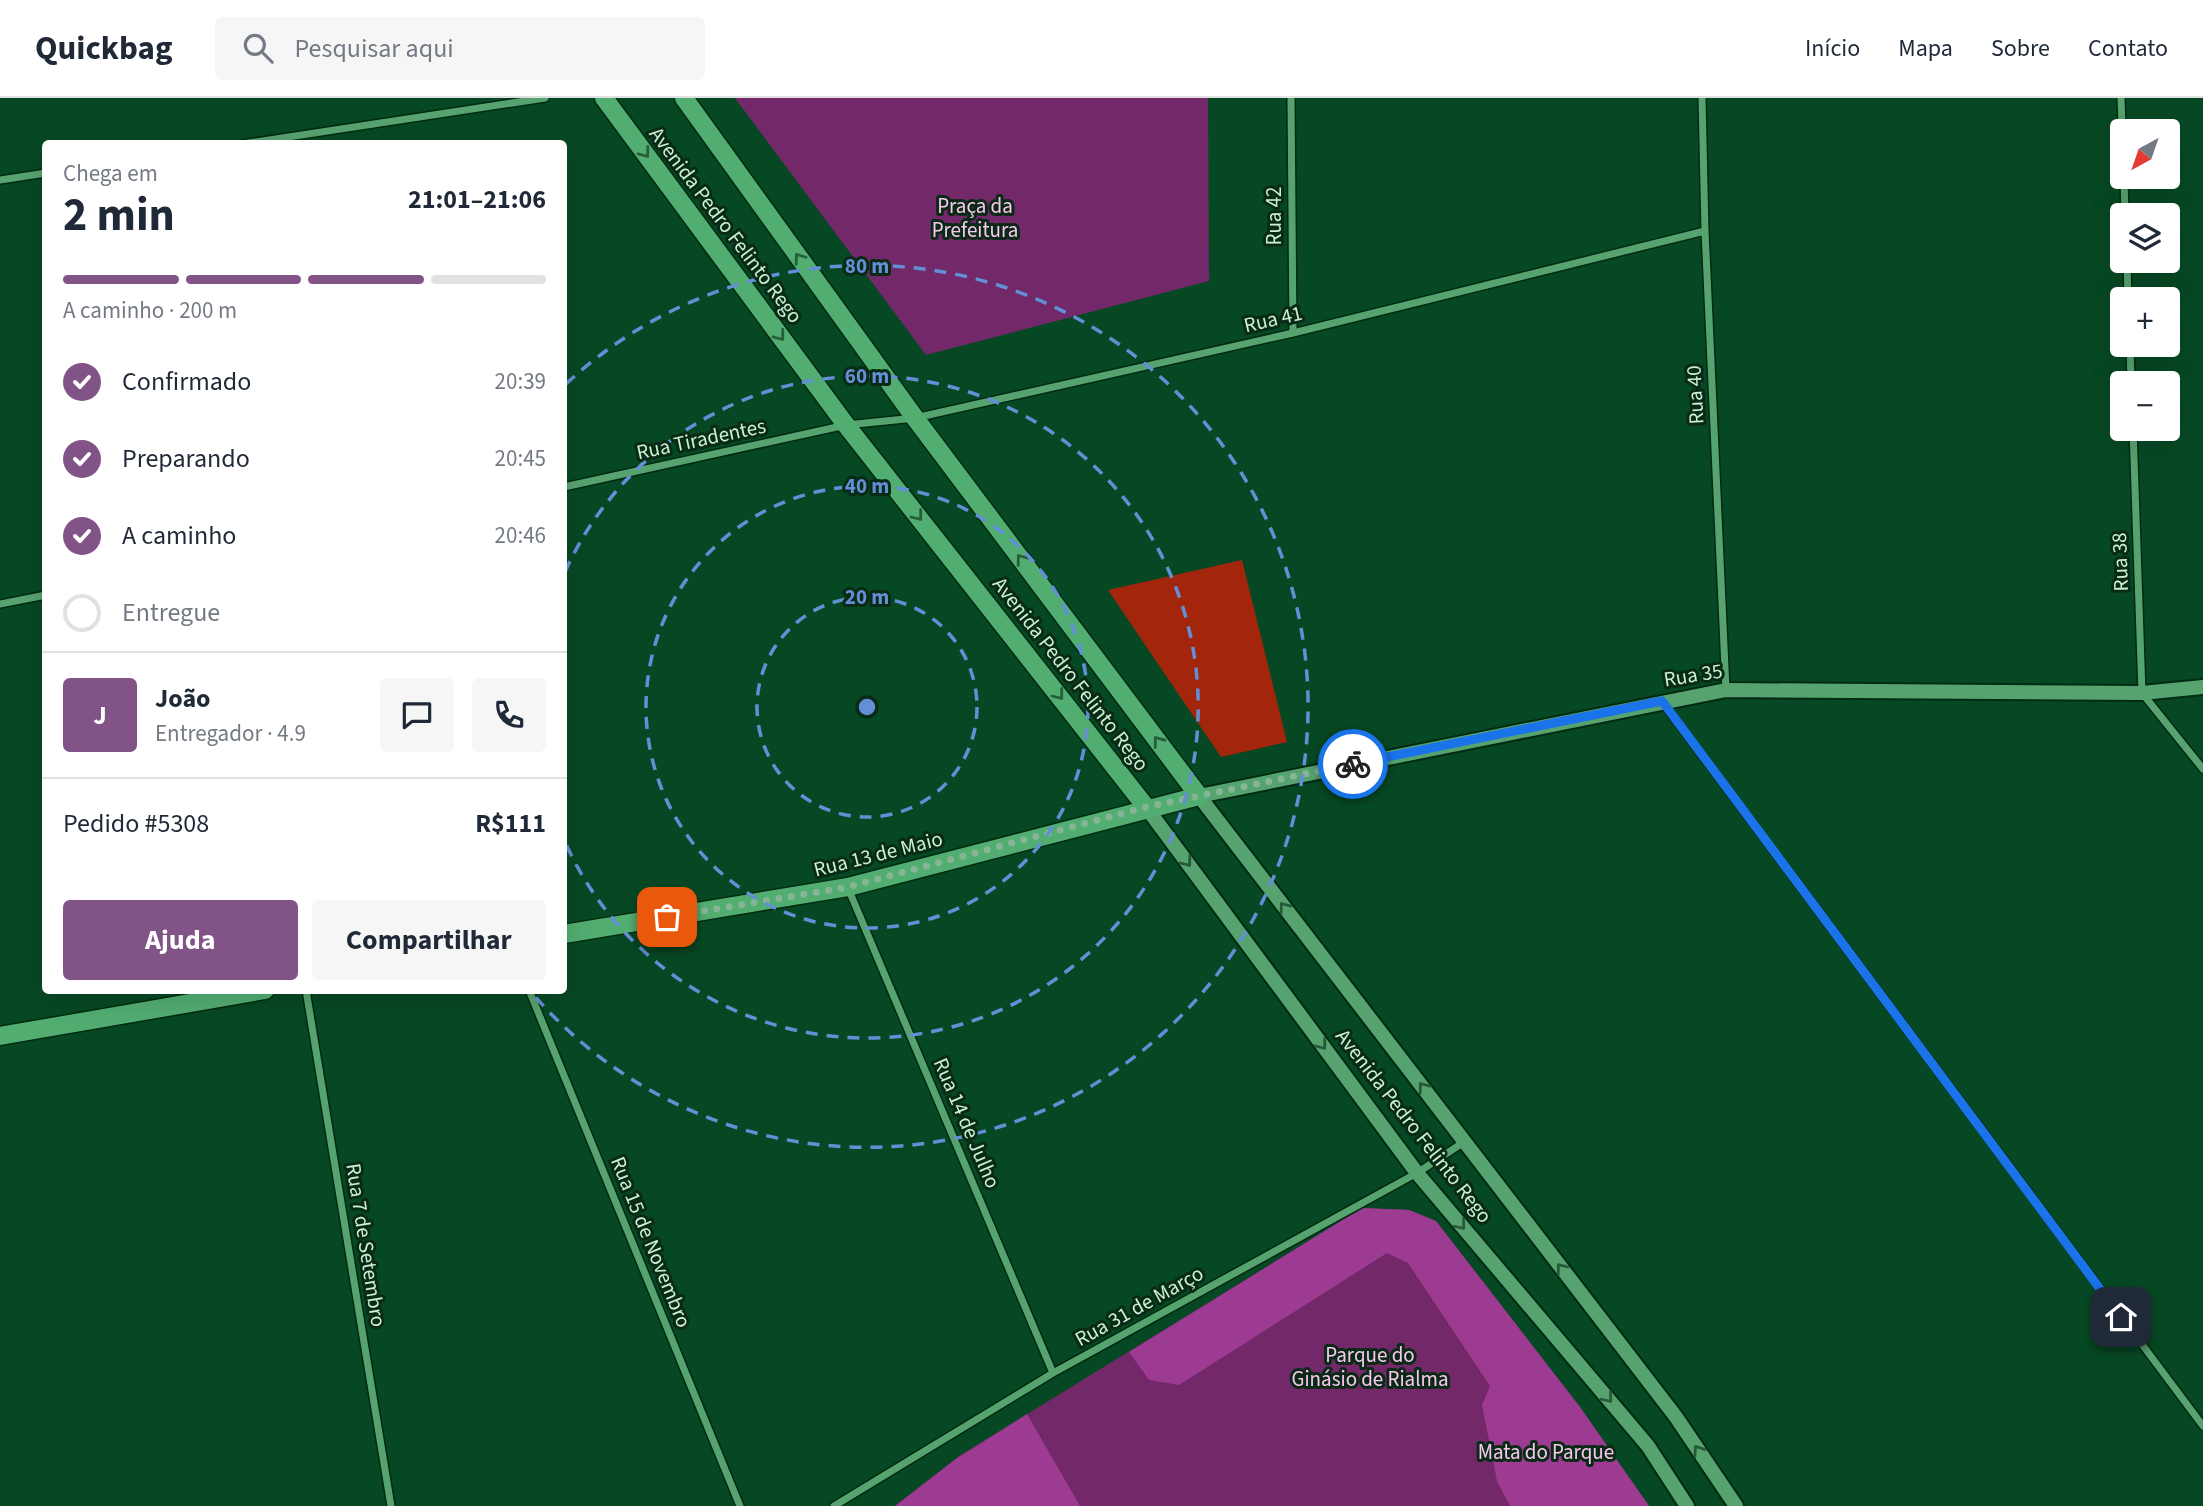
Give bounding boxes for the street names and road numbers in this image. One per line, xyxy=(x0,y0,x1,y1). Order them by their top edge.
street label: Avenida Pedro Felinto Rego xyxy=(642,120,810,330)
street label: Rua 42 xyxy=(1259,186,1289,246)
street label: Rua 41 xyxy=(1241,298,1305,340)
street label: Rua 40 xyxy=(1678,365,1712,425)
street label: Rua Tiradentes xyxy=(634,411,769,467)
street label: Rua 38 xyxy=(2104,532,2136,592)
street label: Avenida Pedro Felinto Rego xyxy=(986,571,1156,777)
street label: Rua 35 xyxy=(1662,656,1724,694)
street label: Rua 13 de Maio xyxy=(810,823,946,885)
street label: Avenida Pedro Felinto Rego xyxy=(1329,1023,1499,1229)
street label: Rua 14 de Julho xyxy=(926,1053,1008,1193)
street label: Rua 15 de Novembro xyxy=(603,1152,699,1332)
street label: Rua 7 de Setembro xyxy=(338,1161,394,1329)
street label: Rua 31 de Março xyxy=(1069,1258,1209,1354)

